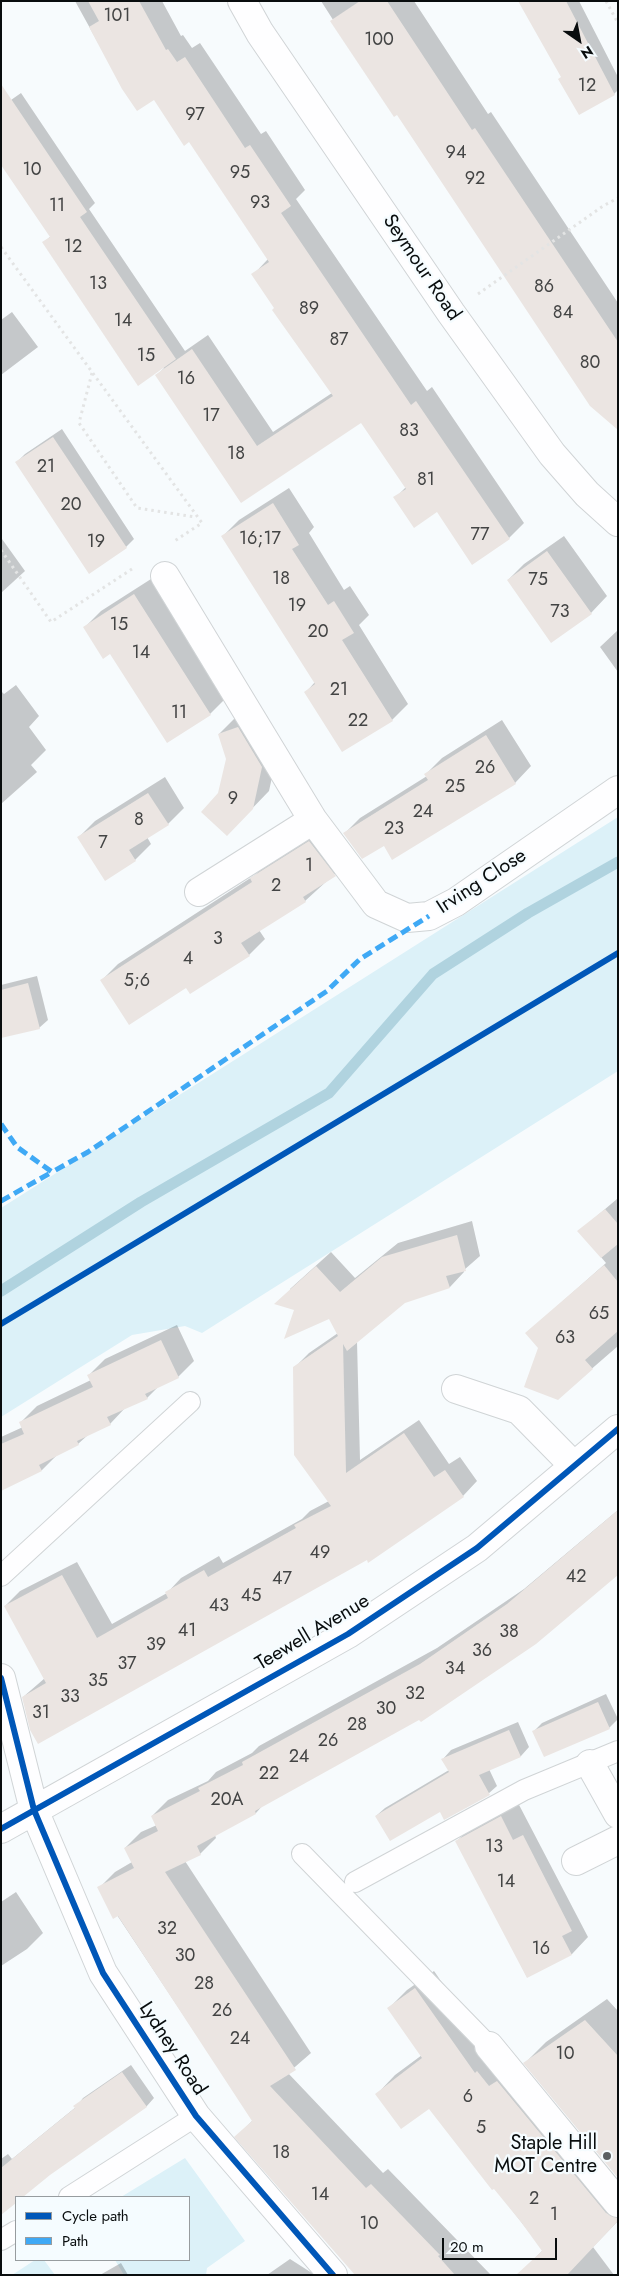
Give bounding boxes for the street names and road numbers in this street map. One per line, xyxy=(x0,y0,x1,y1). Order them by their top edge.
street label: Seymour Road xyxy=(377,210,465,326)
street label: Irving Close xyxy=(433,844,531,920)
street label: Teewell Avenue xyxy=(252,1590,374,1676)
street label: Lydney Road xyxy=(133,1998,211,2100)

